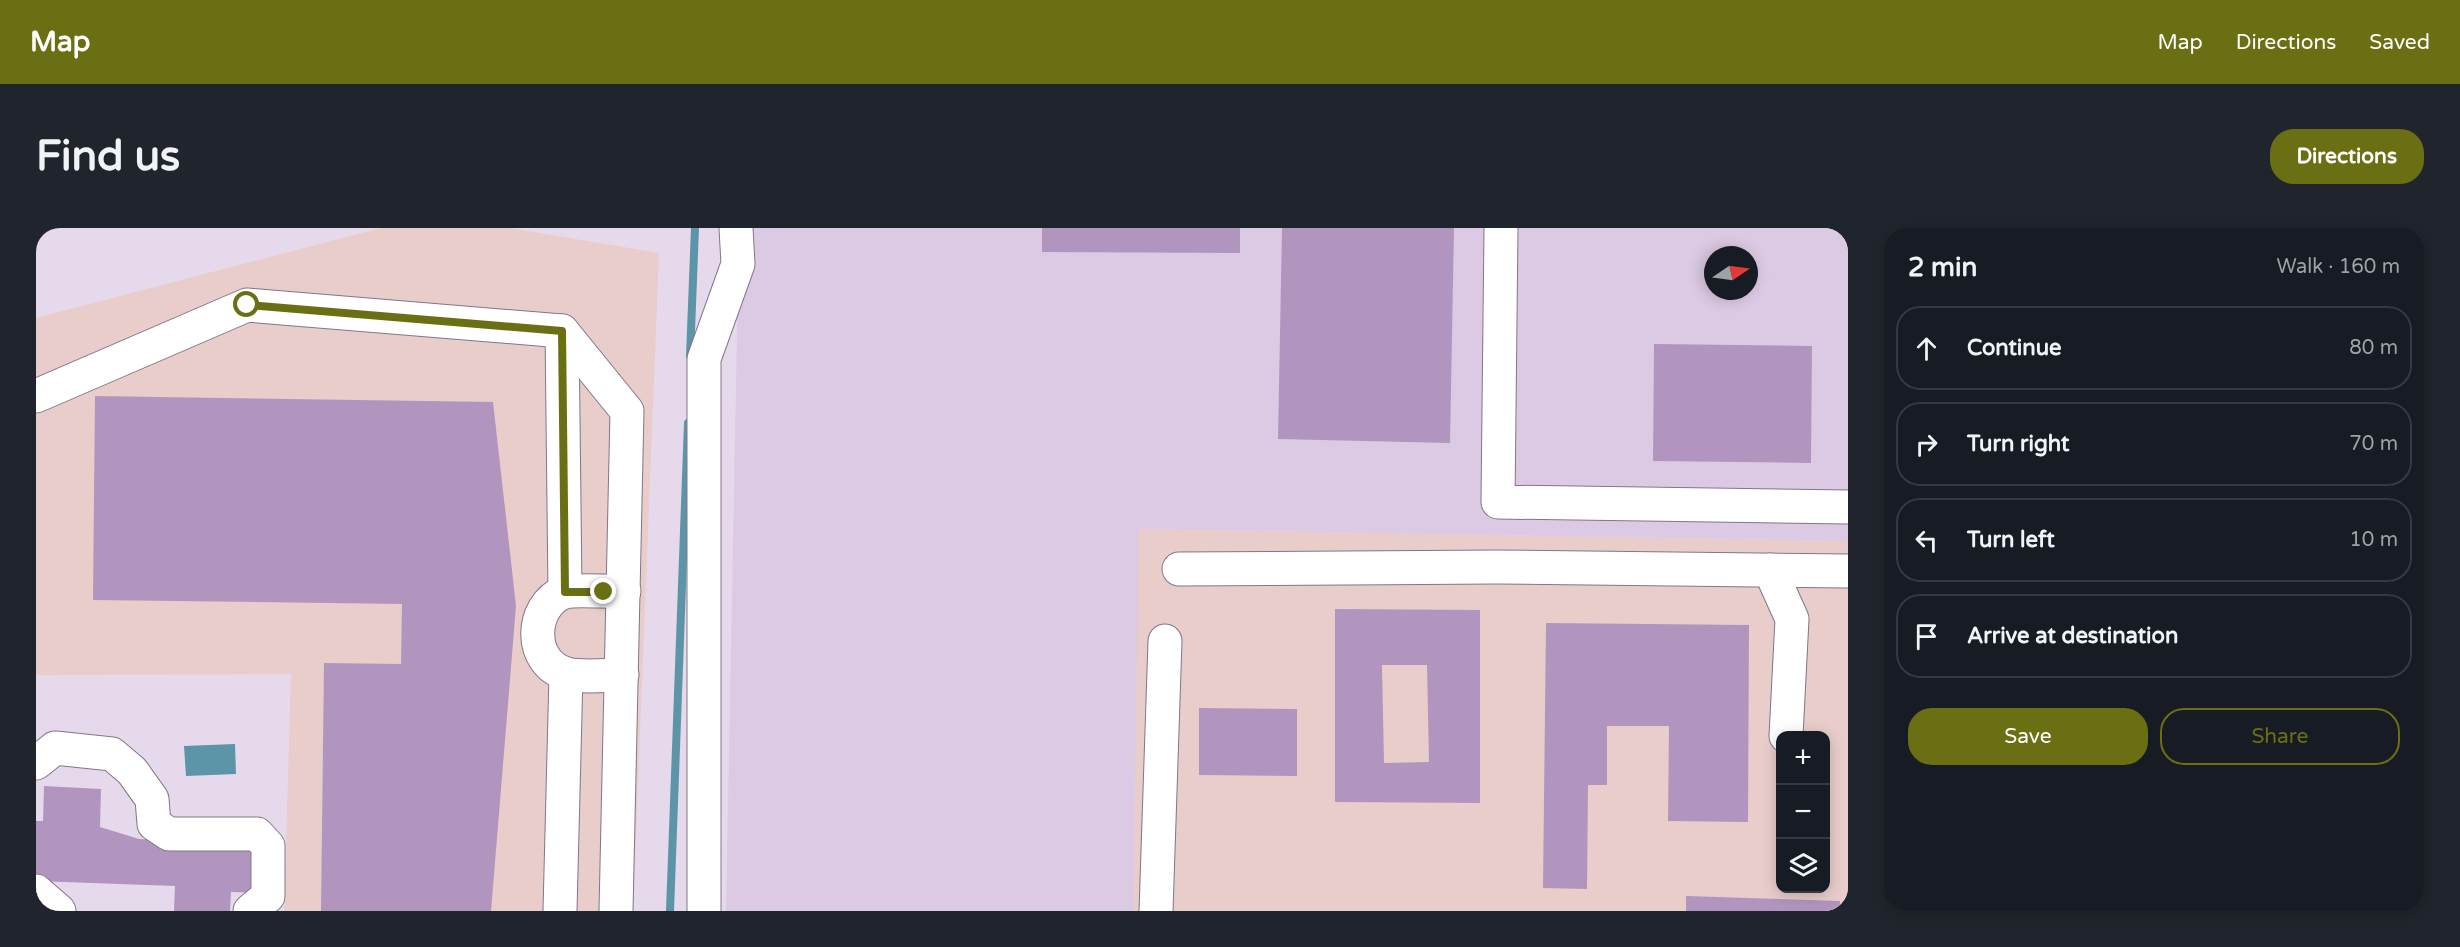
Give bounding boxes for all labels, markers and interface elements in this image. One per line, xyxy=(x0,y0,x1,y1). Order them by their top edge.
text: Map xyxy=(30,25,90,59)
text: Map xyxy=(2157,30,2203,55)
text: Directions xyxy=(2236,30,2336,55)
text: Saved xyxy=(2369,30,2430,55)
button: Directions xyxy=(2270,129,2424,184)
text: Find us xyxy=(36,131,180,182)
north arrow xyxy=(1704,246,1758,300)
text: 2 min xyxy=(1908,252,1977,283)
text: Walk · 160 m xyxy=(2277,255,2400,279)
route start xyxy=(233,291,259,317)
icon: ahead xyxy=(1910,332,1943,365)
text: Continue xyxy=(1967,335,2062,361)
text: 80 m xyxy=(2349,336,2398,360)
icon: right xyxy=(1910,428,1943,461)
text: Turn right xyxy=(1967,431,2069,457)
text: 70 m xyxy=(2349,432,2398,456)
icon: left xyxy=(1910,524,1943,557)
text: Turn left xyxy=(1967,527,2055,553)
text: 10 m xyxy=(2349,528,2398,552)
route end xyxy=(590,578,616,604)
icon: arrive xyxy=(1910,620,1943,653)
text: Arrive at destination xyxy=(1967,623,2178,649)
button: Save xyxy=(1908,708,2148,765)
button: Share xyxy=(2160,708,2400,765)
map controls xyxy=(1776,731,1830,893)
button: + xyxy=(1776,731,1830,785)
button: − xyxy=(1776,785,1830,839)
button: layers xyxy=(1776,839,1830,893)

